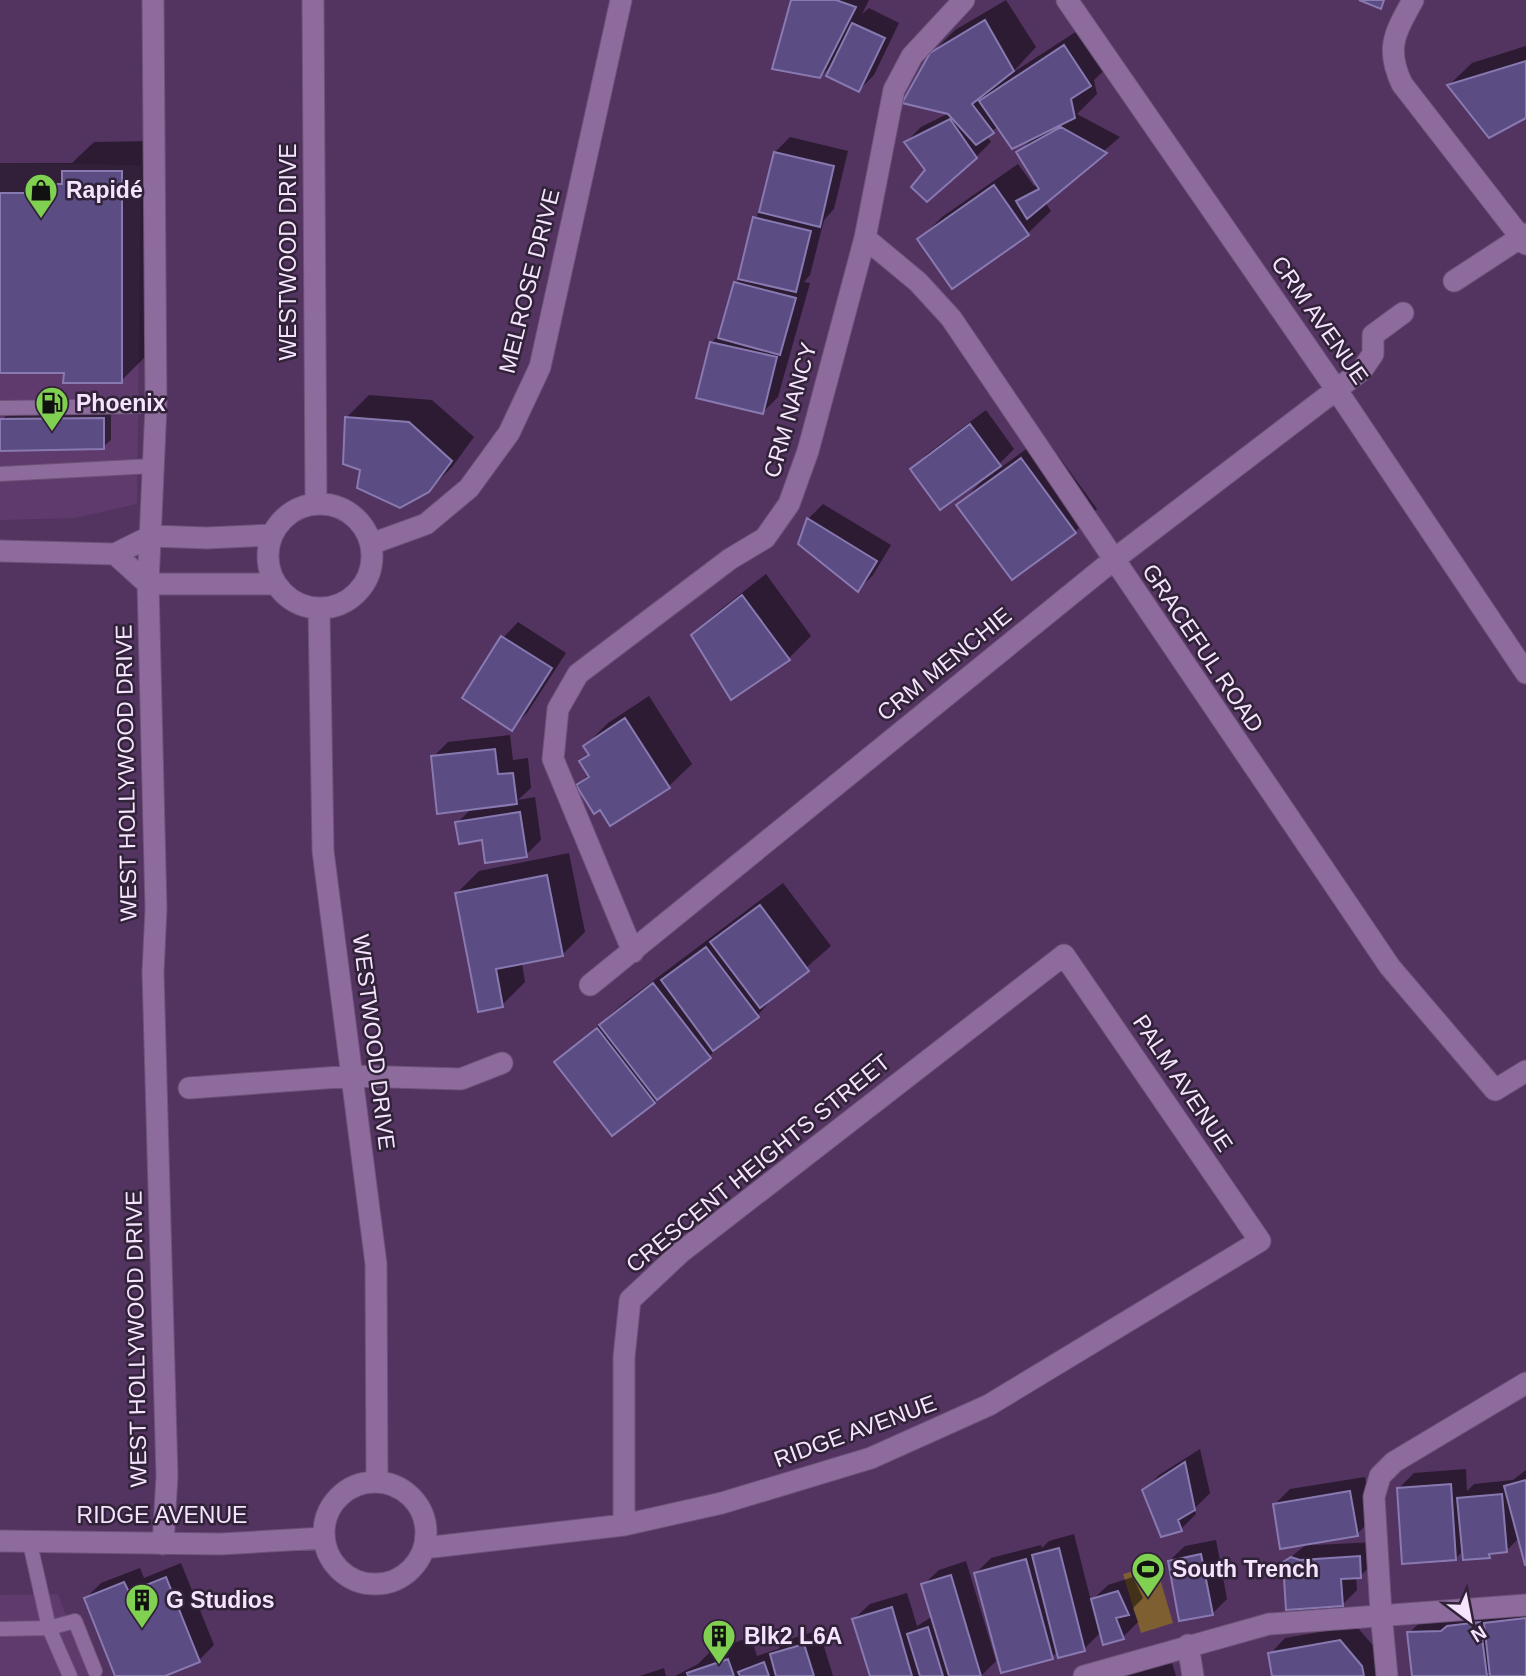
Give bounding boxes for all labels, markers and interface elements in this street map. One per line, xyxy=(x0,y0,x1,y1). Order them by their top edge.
street label: WESTWOOD DRIVE xyxy=(275,143,301,361)
shop icon: Rapidé xyxy=(22,171,60,220)
place label: Rapidé xyxy=(66,177,143,203)
street label: MELROSE DRIVE xyxy=(494,186,564,376)
street label: CRM AVENUE xyxy=(1266,251,1374,389)
street label: CRM NANCY xyxy=(758,339,822,481)
fuel station icon: Phoenix xyxy=(33,384,71,433)
place label: Phoenix xyxy=(76,390,166,416)
street label: GRACEFUL ROAD xyxy=(1137,559,1269,737)
street label: CRM MENCHIE xyxy=(872,602,1016,726)
street label: WEST HOLLYWOOD DRIVE xyxy=(110,624,142,922)
street label: WESTWOOD DRIVE xyxy=(348,933,400,1151)
street label: PALM AVENUE xyxy=(1128,1010,1238,1156)
street label: CRESCENT HEIGHTS STREET xyxy=(621,1048,895,1278)
street label: WEST HOLLYWOOD DRIVE xyxy=(120,1190,152,1488)
street label: RIDGE AVENUE xyxy=(770,1390,940,1472)
street label: RIDGE AVENUE xyxy=(77,1502,247,1528)
sports icon: South Trench xyxy=(1129,1550,1167,1599)
place label: South Trench xyxy=(1172,1556,1319,1582)
building icon: G Studios xyxy=(123,1581,161,1630)
north arrow xyxy=(1435,1585,1505,1655)
place label: G Studios xyxy=(166,1587,275,1613)
building icon: Blk2 L6A xyxy=(700,1617,738,1666)
text: N xyxy=(1467,1621,1490,1647)
place label: Blk2 L6A xyxy=(744,1623,842,1649)

